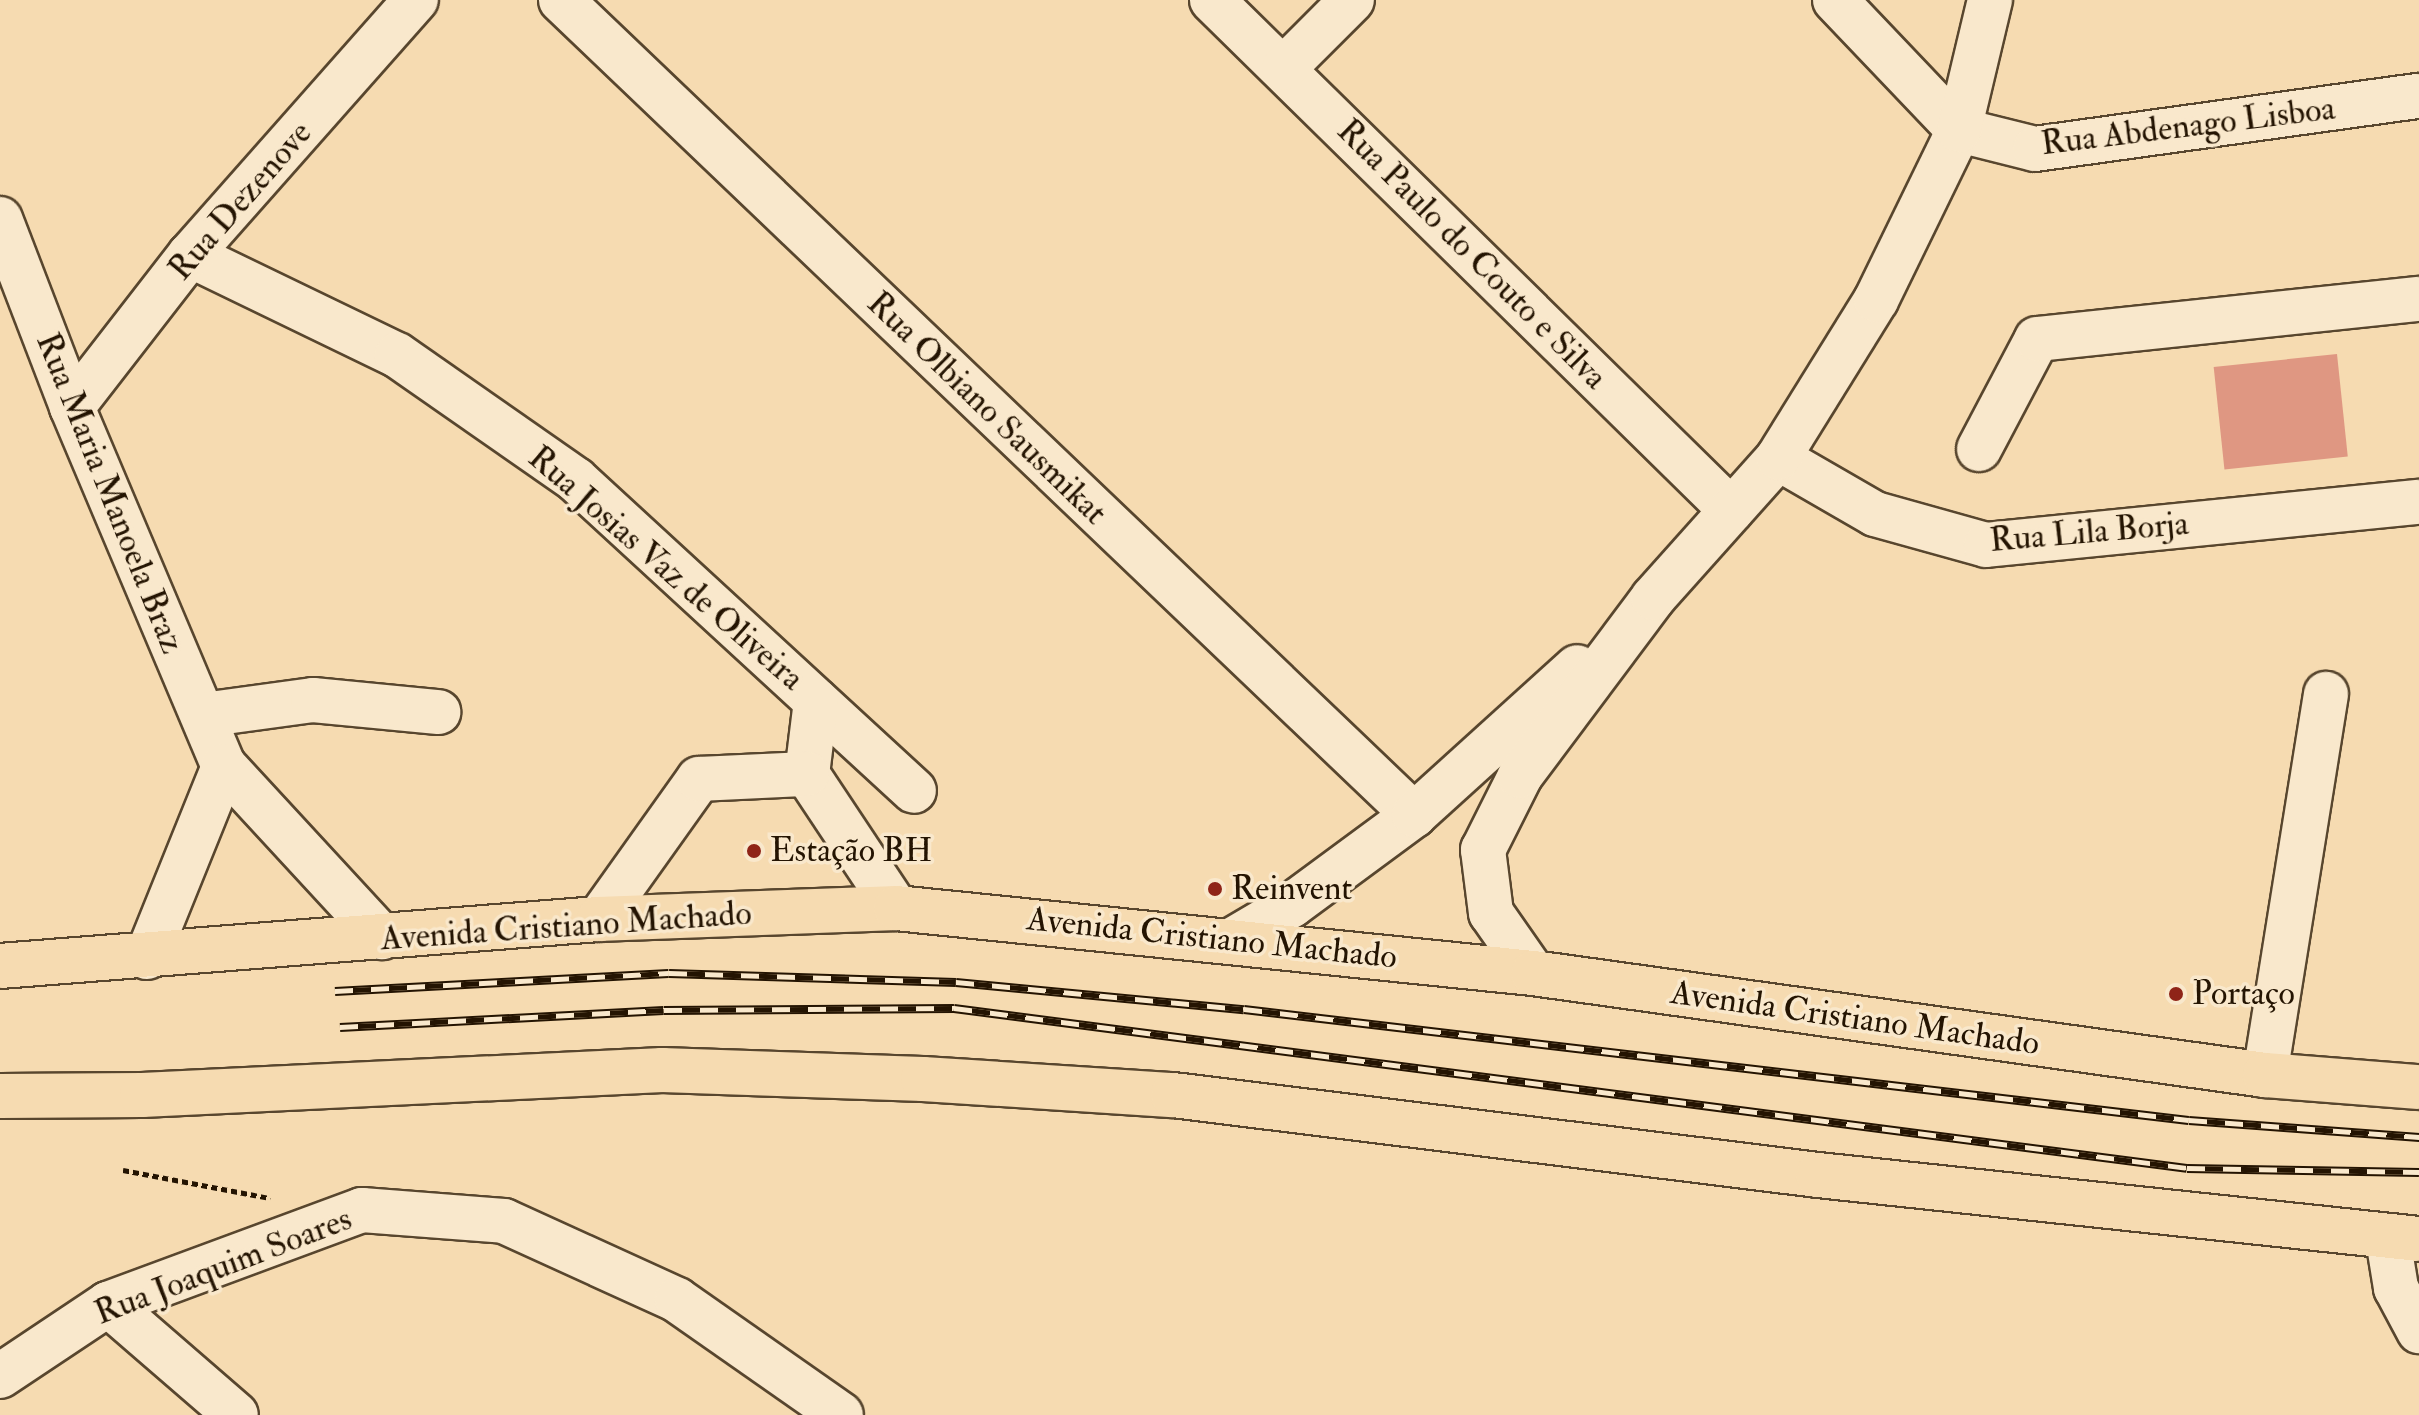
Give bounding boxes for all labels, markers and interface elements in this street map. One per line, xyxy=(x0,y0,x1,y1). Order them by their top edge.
street label: Rua Abdenago Lisboa xyxy=(2039,88,2337,164)
street label: Rua Paulo do Couto e Silva xyxy=(1328,110,1616,398)
street label: Rua Dezenove xyxy=(160,113,320,289)
street label: Rua Olbiano Sausmikat xyxy=(859,283,1115,533)
street label: Rua Maria Manoela Braz xyxy=(27,327,193,659)
street label: Rua Josias Vaz de Oliveira xyxy=(520,437,812,699)
street label: Rua Lila Borja xyxy=(1988,503,2190,561)
place label: Estação BH xyxy=(770,831,932,871)
marker: Estação BH xyxy=(745,842,763,860)
place label: Reinvent xyxy=(1231,869,1352,909)
marker: Reinvent xyxy=(1206,880,1224,898)
street label: Avenida Cristiano Machado xyxy=(379,893,753,959)
street label: Avenida Cristiano Machado xyxy=(1025,898,1399,978)
street label: Avenida Cristiano Machado xyxy=(1668,972,2042,1064)
place label: Portaço xyxy=(2192,974,2295,1014)
marker: Portaço xyxy=(2167,985,2185,1003)
street label: Rua Joaquim Soares xyxy=(89,1198,357,1334)

